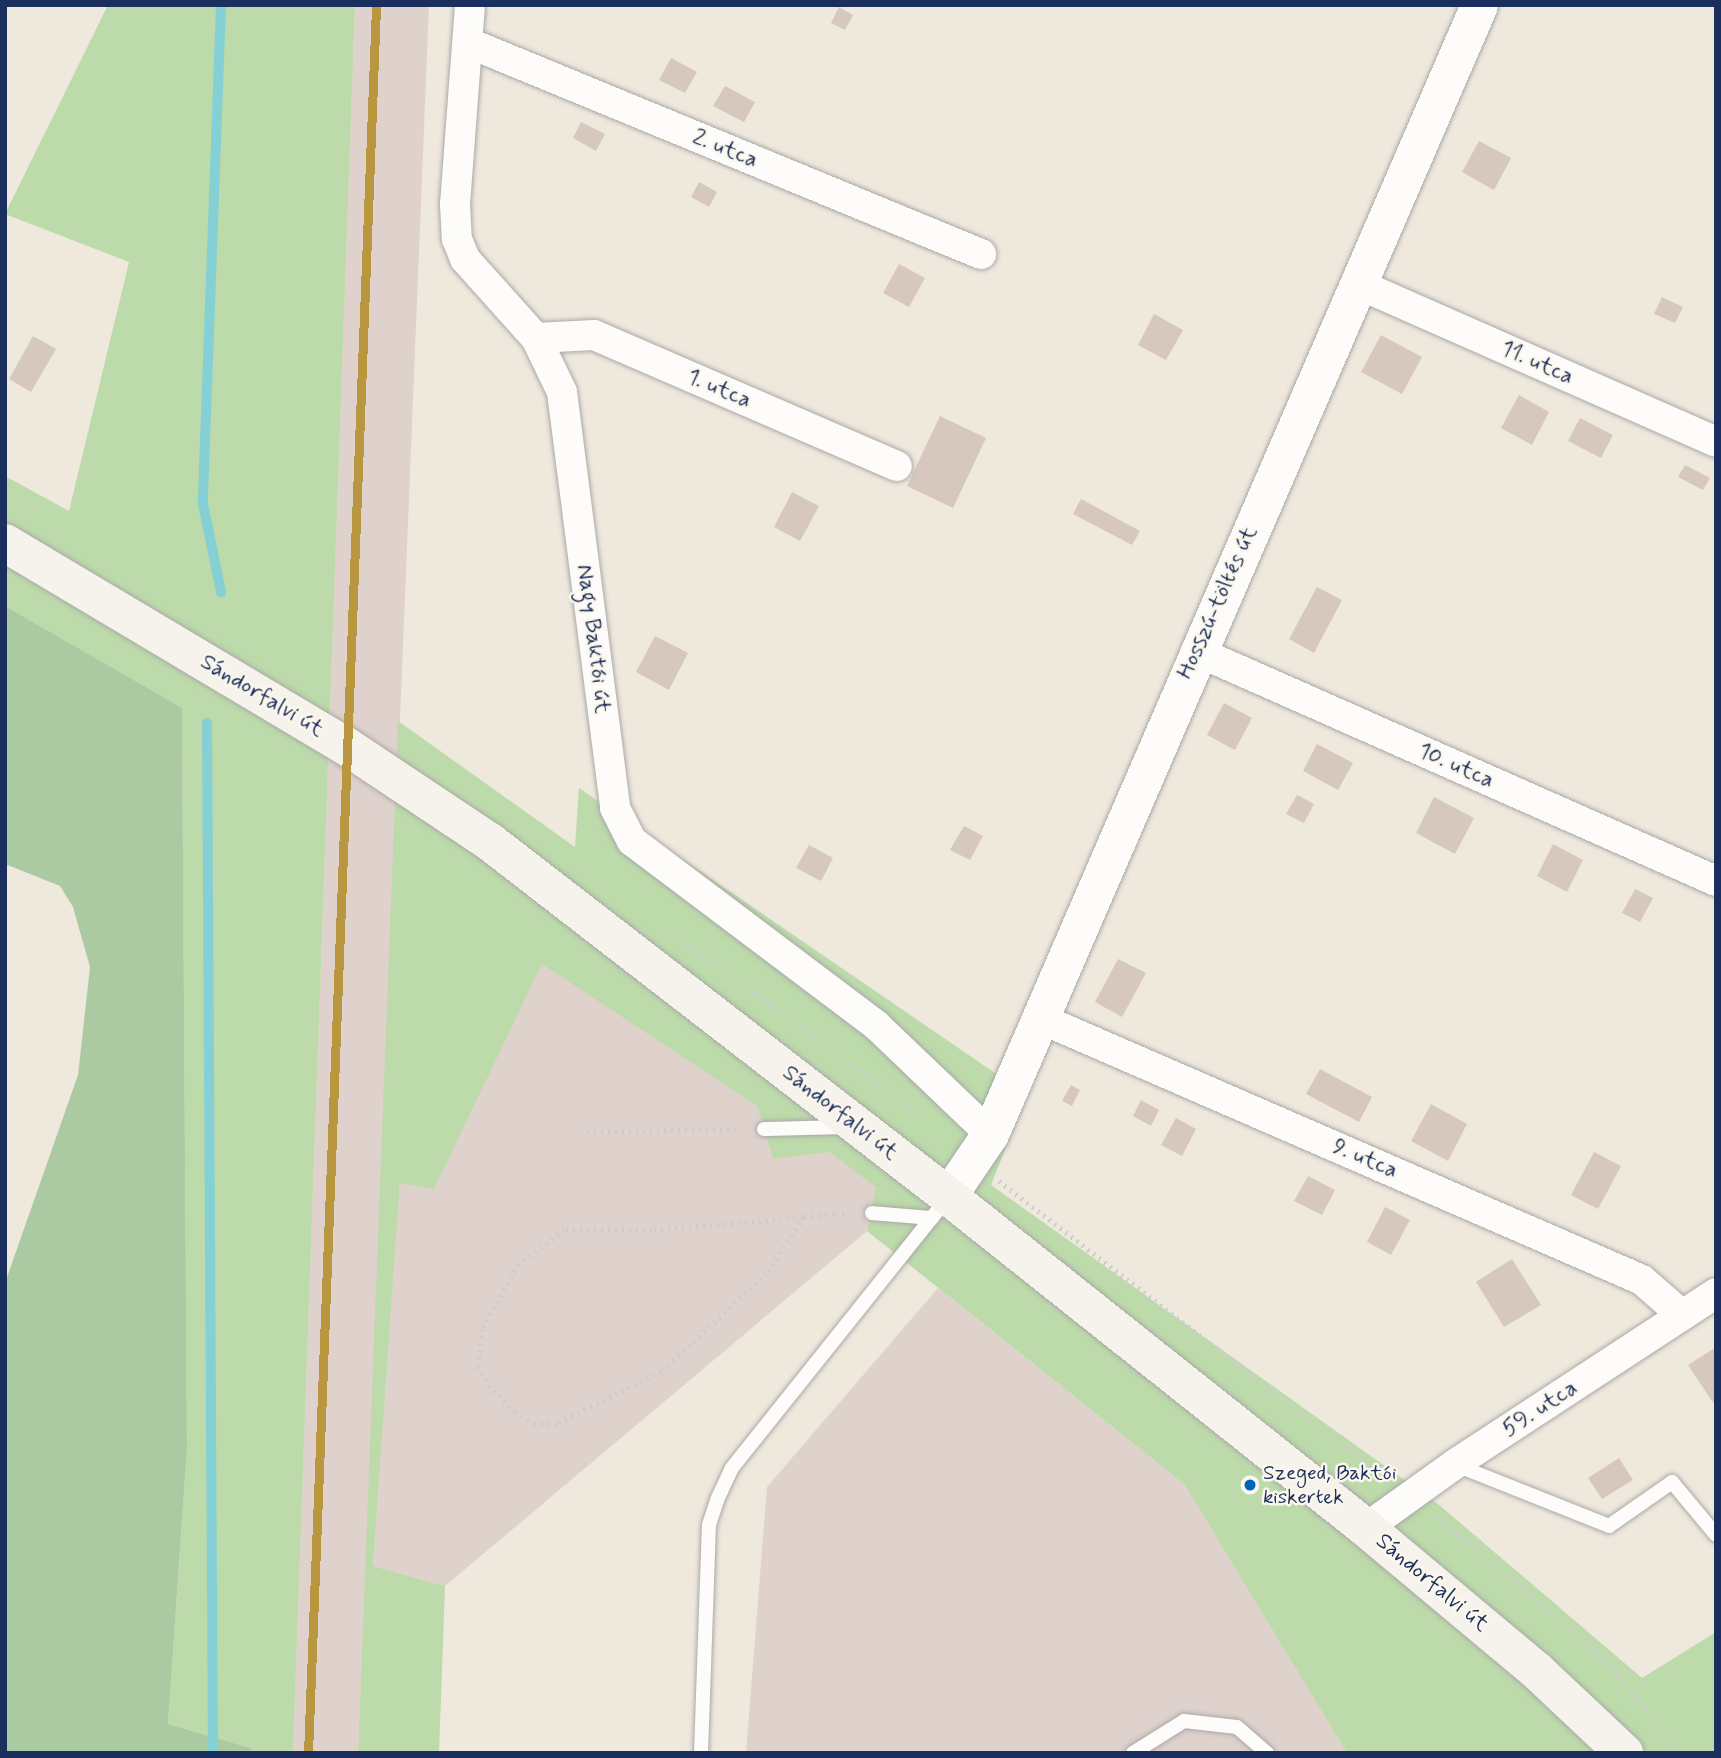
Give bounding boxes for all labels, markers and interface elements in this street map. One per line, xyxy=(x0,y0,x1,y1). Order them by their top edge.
street label: 2. utca xyxy=(688,123,762,175)
street label: 11. utca xyxy=(1496,335,1578,391)
street label: 1. utca xyxy=(683,363,755,415)
street label: Hosszú-töltés út xyxy=(1172,522,1264,684)
street label: Nagy Baktói út xyxy=(570,563,616,715)
street label: Sándorfalvi út xyxy=(195,648,329,744)
street label: 10. utca xyxy=(1414,737,1498,795)
street label: Sándorfalvi út xyxy=(777,1059,903,1167)
street label: 9. utca xyxy=(1328,1133,1402,1185)
street label: 59. utca xyxy=(1497,1375,1583,1443)
place label: Szeged, Baktói kiskertek xyxy=(1263,1460,1396,1510)
marker: Szeged, Baktói kiskertek xyxy=(1243,1478,1257,1492)
street label: Sándorfalvi út xyxy=(1370,1528,1494,1638)

